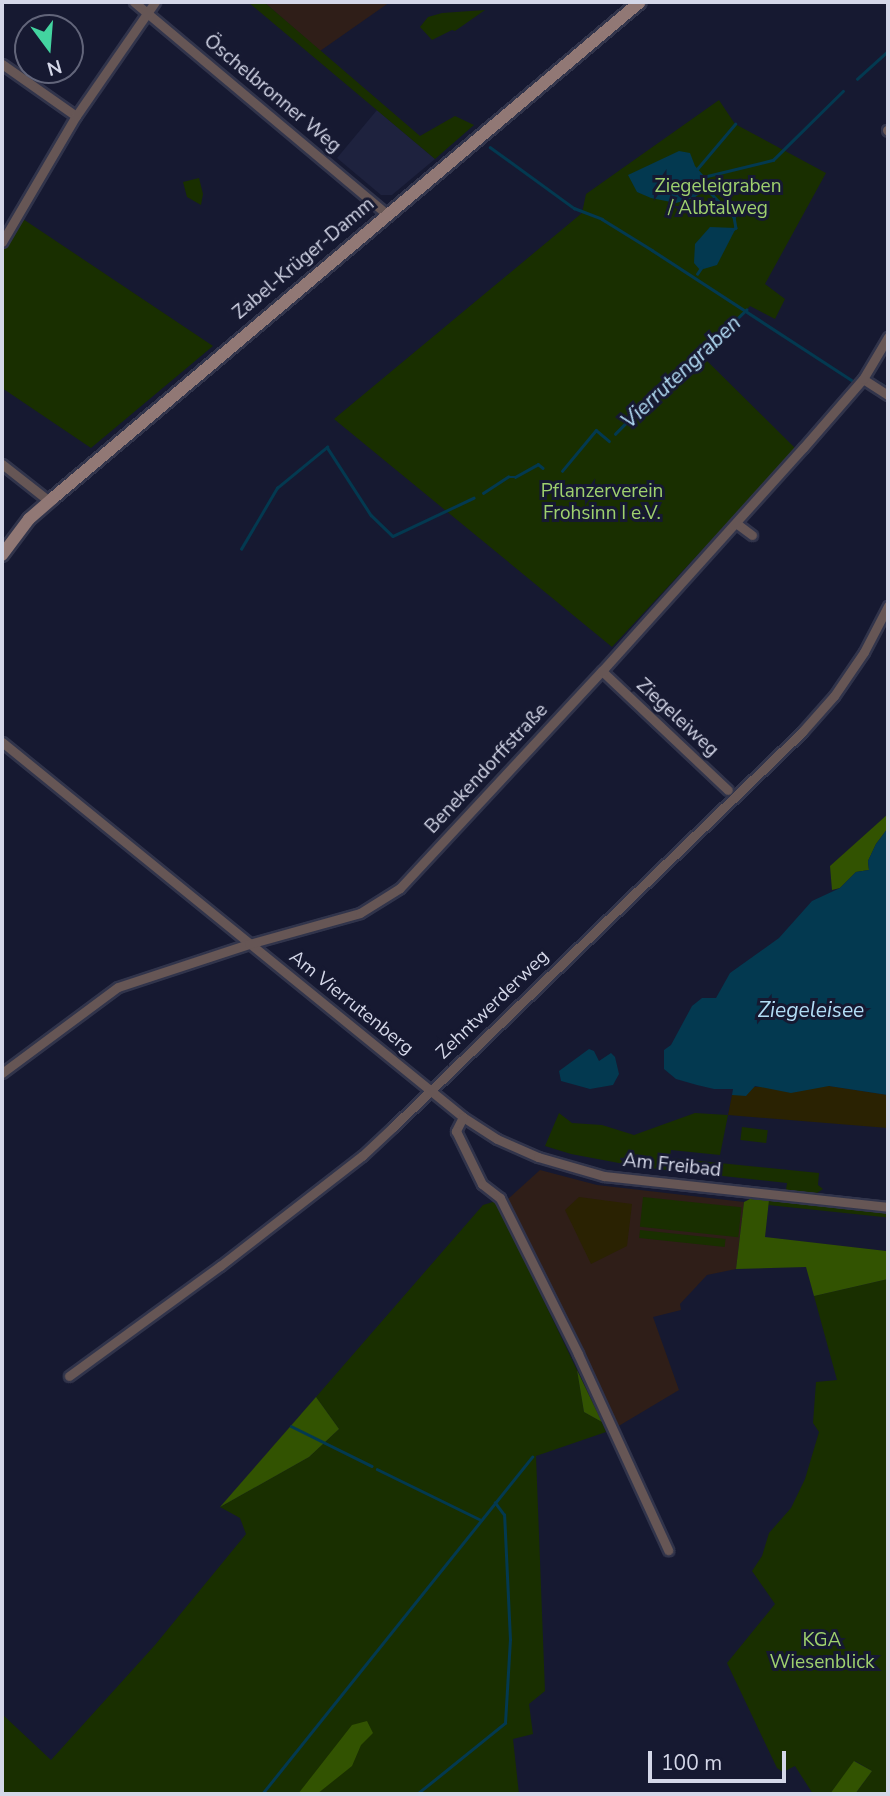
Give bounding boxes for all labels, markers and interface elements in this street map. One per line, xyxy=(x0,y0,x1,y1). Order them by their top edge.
north arrow xyxy=(14,14,84,84)
street label: Öschelbronner Weg xyxy=(199,30,345,158)
text: N xyxy=(44,53,65,82)
park label: Ziegeleigraben / Albtalweg xyxy=(655,176,781,220)
street label: Zabel-Krüger-Damm xyxy=(229,193,379,325)
water label: Vierrutengraben xyxy=(616,310,746,434)
park label: Pflanzerverein Frohsinn I e.V. xyxy=(541,481,663,525)
street label: Ziegeleiweg xyxy=(631,674,723,762)
street label: Benekendorffstraße xyxy=(421,699,553,839)
street label: Am Vierrutenberg xyxy=(284,946,418,1060)
street label: Zehntwerderweg xyxy=(432,946,554,1064)
water label: Ziegeleisee xyxy=(758,997,864,1023)
street label: Am Freibad xyxy=(622,1150,722,1182)
park label: KGA Wiesenblick xyxy=(770,1630,874,1674)
scale bar xyxy=(652,1736,790,1780)
text: 100 m xyxy=(661,1749,722,1777)

